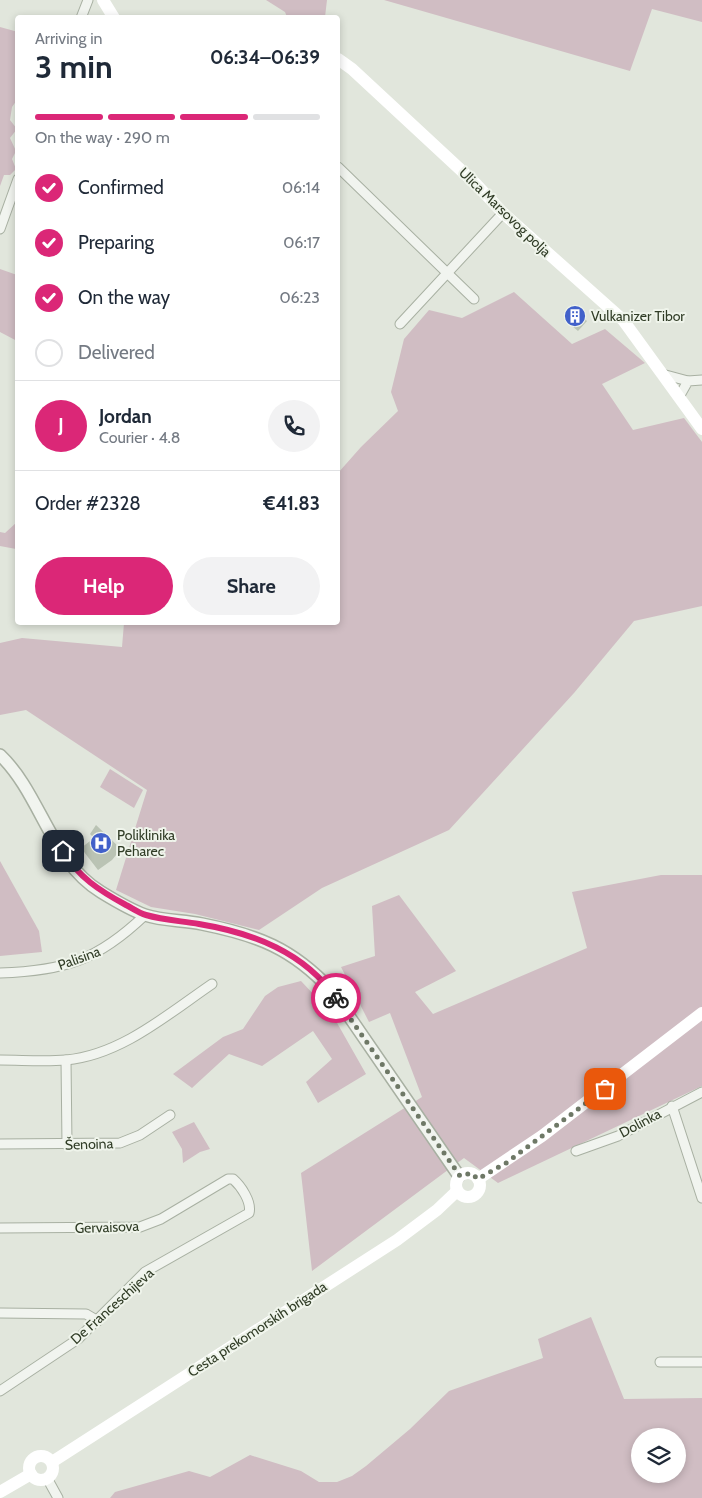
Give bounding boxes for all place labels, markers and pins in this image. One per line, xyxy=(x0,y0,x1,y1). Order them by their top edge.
building icon: Vulkanizer Tibor xyxy=(563,304,587,328)
place label: Vulkanizer Tibor xyxy=(591,307,685,325)
place label: Poliklinika Peharec xyxy=(117,826,175,860)
pin xyxy=(42,830,84,872)
hospital icon: Poliklinika Peharec xyxy=(89,831,113,855)
pin xyxy=(584,1068,626,1110)

